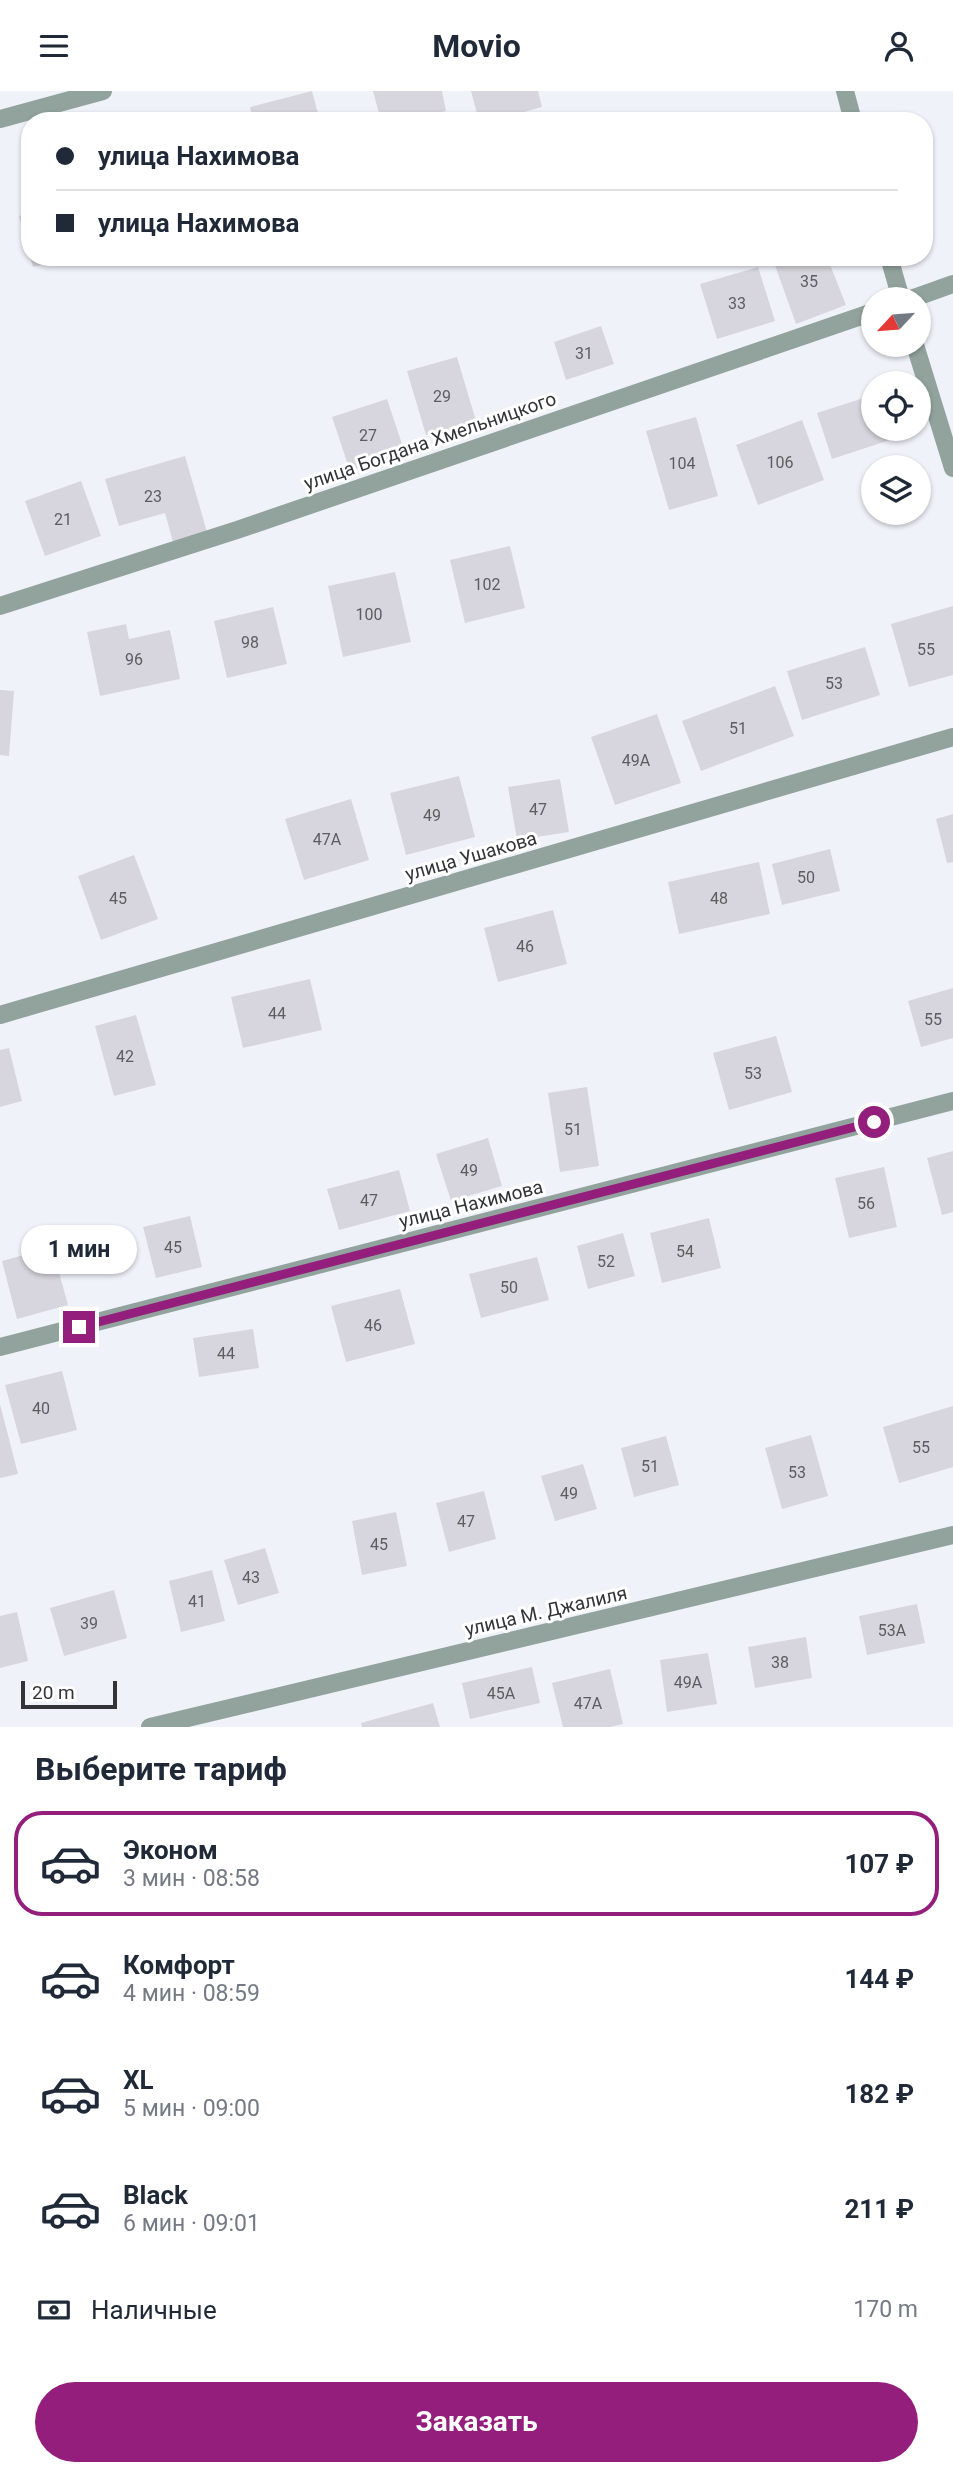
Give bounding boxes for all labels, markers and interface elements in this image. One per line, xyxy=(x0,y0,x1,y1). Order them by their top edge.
icon: menu xyxy=(35,27,73,65)
text: Movio xyxy=(432,27,521,65)
icon: person xyxy=(880,27,918,65)
text: улица Нахимова xyxy=(98,141,300,171)
text: улица Нахимова xyxy=(98,208,300,238)
house number: 35 xyxy=(800,272,818,291)
north arrow xyxy=(861,287,931,357)
map controls xyxy=(861,287,931,525)
house number: 33 xyxy=(728,294,746,313)
house number: 31 xyxy=(575,344,593,363)
button: locate xyxy=(861,371,931,441)
street label: улица Богдана Хмельницкого xyxy=(301,387,559,495)
house number: 29 xyxy=(433,387,451,406)
house number: 27 xyxy=(359,426,377,445)
house number: 106 xyxy=(767,453,793,472)
house number: 104 xyxy=(669,454,695,473)
button: layers xyxy=(861,455,931,525)
house number: 23 xyxy=(144,487,162,506)
house number: 21 xyxy=(54,510,72,529)
house number: 102 xyxy=(474,575,500,594)
house number: 100 xyxy=(356,605,382,624)
house number: 98 xyxy=(241,633,259,652)
house number: 55 xyxy=(917,640,935,659)
house number: 96 xyxy=(125,650,143,669)
house number: 53 xyxy=(825,674,843,693)
house number: 51 xyxy=(729,719,747,738)
house number: 49А xyxy=(622,751,651,770)
house number: 47 xyxy=(529,800,547,819)
house number: 49 xyxy=(423,806,441,825)
street label: улица Ушакова xyxy=(403,826,539,886)
house number: 47А xyxy=(313,830,342,849)
house number: 50 xyxy=(797,868,815,887)
house number: 45 xyxy=(109,889,127,908)
house number: 48 xyxy=(710,889,728,908)
house number: 46 xyxy=(516,937,534,956)
house number: 44 xyxy=(268,1004,286,1023)
house number: 55 xyxy=(924,1010,942,1029)
house number: 42 xyxy=(116,1047,134,1066)
house number: 53 xyxy=(744,1064,762,1083)
route start xyxy=(858,1106,890,1138)
house number: 51 xyxy=(564,1120,582,1139)
house number: 49 xyxy=(460,1161,478,1180)
street label: улица Нахимова xyxy=(397,1175,545,1233)
house number: 47 xyxy=(360,1191,378,1210)
house number: 56 xyxy=(857,1194,875,1213)
callout: 1 мин xyxy=(21,1225,137,1275)
text: 1 мин xyxy=(48,1236,110,1263)
house number: 45 xyxy=(164,1238,182,1257)
house number: 54 xyxy=(676,1242,694,1261)
house number: 52 xyxy=(597,1252,615,1271)
house number: 50 xyxy=(500,1278,518,1297)
route end xyxy=(63,1311,95,1343)
house number: 46 xyxy=(364,1316,382,1335)
house number: 44 xyxy=(217,1344,235,1363)
house number: 40 xyxy=(32,1399,50,1418)
house number: 55 xyxy=(912,1438,930,1457)
house number: 51 xyxy=(641,1457,659,1476)
house number: 53 xyxy=(788,1463,806,1482)
house number: 49 xyxy=(560,1484,578,1503)
house number: 47 xyxy=(457,1512,475,1531)
house number: 45 xyxy=(370,1535,388,1554)
house number: 43 xyxy=(242,1568,260,1587)
street label: улица М. Джалиля xyxy=(463,1581,629,1641)
house number: 41 xyxy=(188,1592,206,1611)
house number: 39 xyxy=(80,1614,98,1633)
house number: 53А xyxy=(878,1621,907,1640)
house number: 38 xyxy=(771,1653,789,1672)
house number: 49А xyxy=(674,1673,703,1692)
scale bar xyxy=(21,1678,117,1710)
text: 20 m xyxy=(32,1681,75,1704)
house number: 45А xyxy=(487,1684,516,1703)
house number: 47А xyxy=(574,1694,603,1713)
text: Выберите тариф xyxy=(35,1750,287,1788)
icon: car xyxy=(39,1832,102,1895)
text: Эконом xyxy=(123,1835,218,1865)
text: 107 ₽ xyxy=(844,1849,914,1879)
text: 3 мин · 08:58 xyxy=(123,1865,260,1892)
icon: car xyxy=(39,1947,102,2010)
text: Комфорт xyxy=(123,1950,235,1980)
text: 144 ₽ xyxy=(844,1964,914,1994)
text: 4 мин · 08:59 xyxy=(123,1980,260,2007)
icon: car xyxy=(39,2062,102,2125)
text: XL xyxy=(123,2065,154,2095)
text: 182 ₽ xyxy=(844,2079,914,2109)
text: 5 мин · 09:00 xyxy=(123,2095,260,2122)
icon: car xyxy=(39,2177,102,2240)
text: Black xyxy=(123,2180,188,2210)
text: 211 ₽ xyxy=(844,2194,914,2224)
text: 6 мин · 09:01 xyxy=(123,2210,260,2237)
icon: cash xyxy=(35,2291,73,2329)
text: Наличные xyxy=(91,2295,217,2325)
text: 170 m xyxy=(853,2296,918,2323)
button: Заказать xyxy=(35,2382,918,2462)

